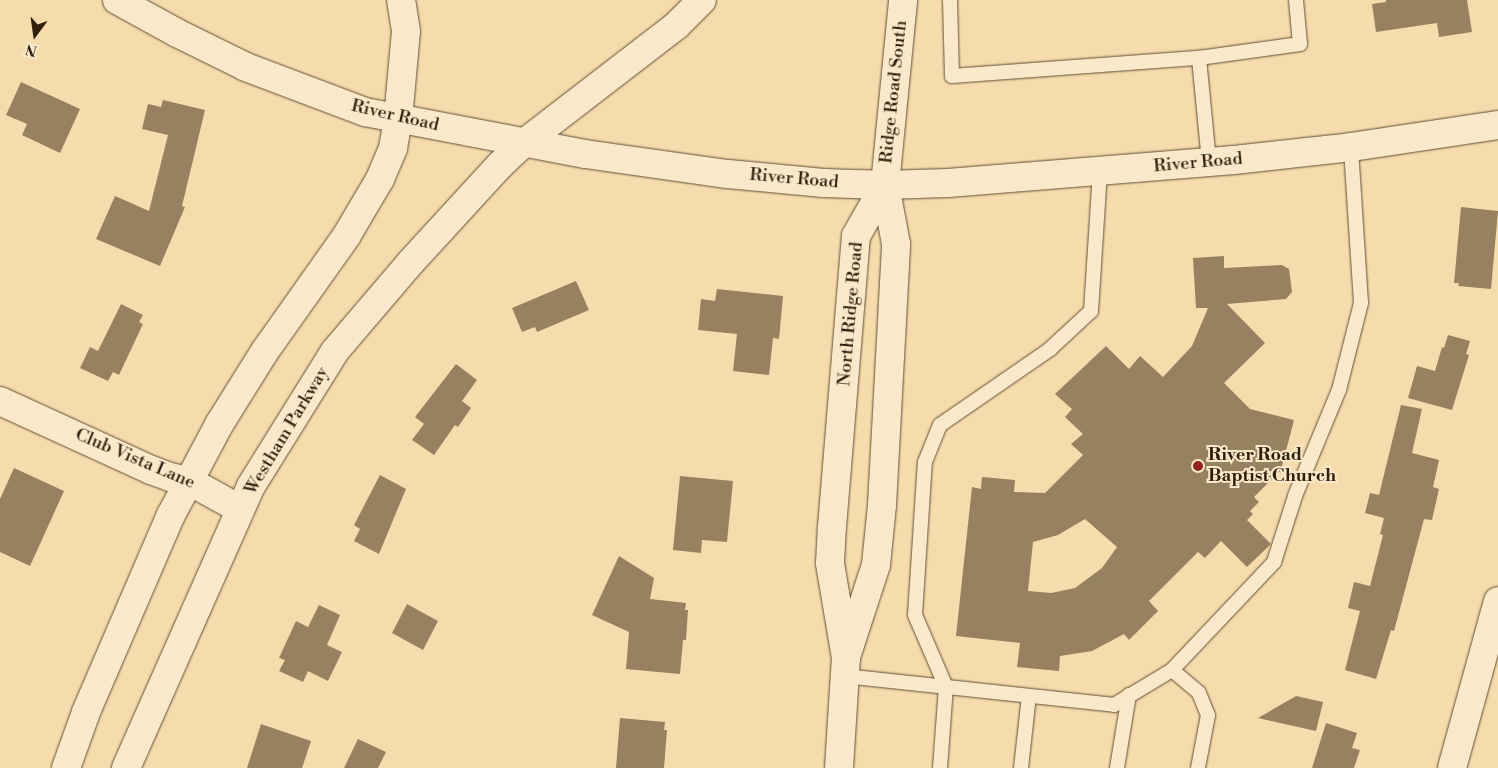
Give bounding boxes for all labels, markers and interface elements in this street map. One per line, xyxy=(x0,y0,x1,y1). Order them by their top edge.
north arrow xyxy=(10,10,60,60)
street label: Ridge Road South xyxy=(876,19,912,165)
text: N xyxy=(24,39,39,60)
street label: River Road xyxy=(349,95,441,137)
street label: River Road xyxy=(1153,148,1243,178)
street label: River Road xyxy=(749,164,839,194)
street label: North Ridge Road xyxy=(834,241,868,387)
street label: Westham Parkway xyxy=(240,363,334,499)
street label: Club Vista Lane xyxy=(72,424,198,494)
place label: River Road Baptist Church xyxy=(1208,445,1336,488)
marker: River Road Baptist Church xyxy=(1192,460,1204,472)

